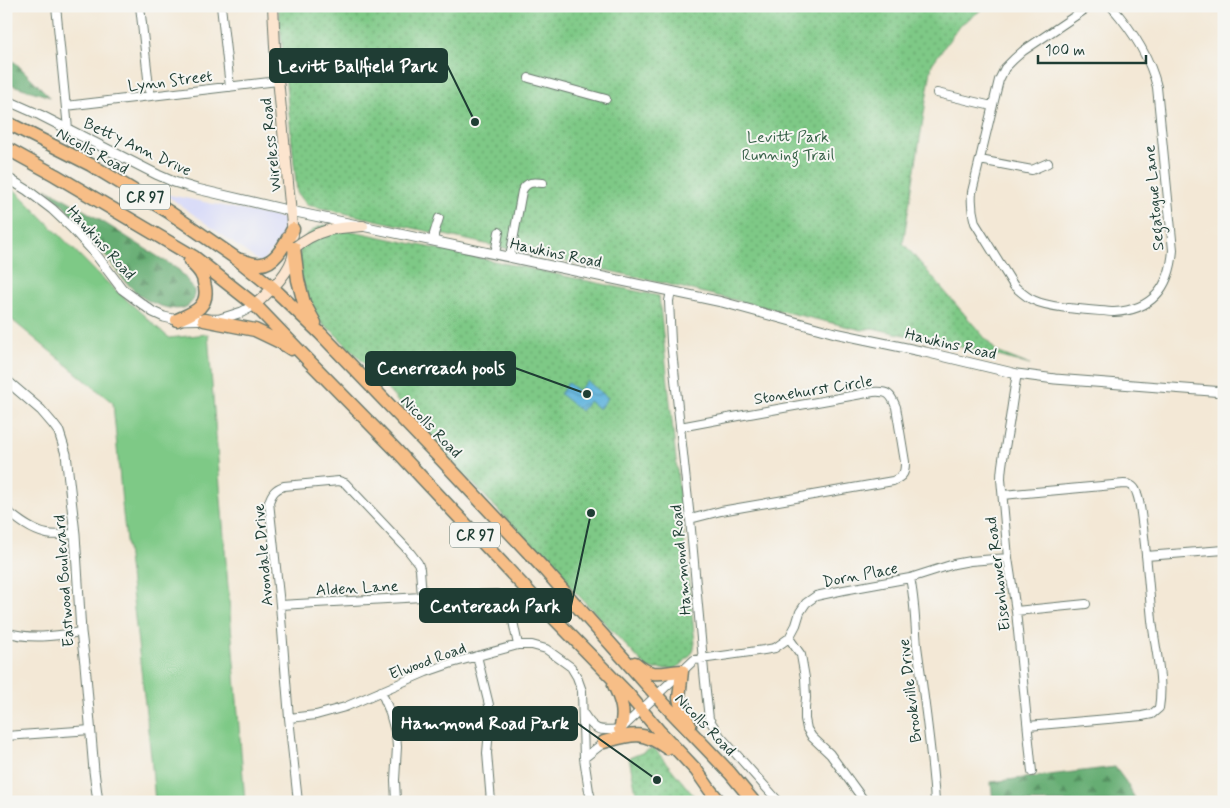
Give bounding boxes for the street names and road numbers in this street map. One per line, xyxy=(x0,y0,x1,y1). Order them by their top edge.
street label: Lynn Street xyxy=(127,66,214,97)
street label: Wireless Road xyxy=(256,97,287,193)
street label: Betty Ann Drive xyxy=(80,113,195,182)
street label: Nicolls Road xyxy=(52,123,132,180)
street label: Segatogue Lane xyxy=(1139,144,1171,252)
road number: CR 97 xyxy=(120,184,170,210)
street label: Hawkins Road xyxy=(62,201,140,285)
street label: Hawkins Road xyxy=(508,233,604,273)
street label: Hawkins Road xyxy=(903,324,998,365)
street label: Stonehurst Circle xyxy=(752,371,874,410)
street label: Nicolls Road xyxy=(396,391,466,463)
street label: Avondale Drive xyxy=(249,502,278,607)
street label: Hammond Road xyxy=(666,504,697,616)
street label: Eastwood Boulevard xyxy=(49,514,80,648)
street label: Eisenhower Road xyxy=(981,515,1016,632)
road number: CR 97 xyxy=(450,522,500,548)
street label: Dorn Place xyxy=(821,558,900,593)
street label: Alden Lane xyxy=(315,576,399,601)
street label: Elwood Road xyxy=(386,638,469,685)
street label: Brookville Drive xyxy=(894,638,927,744)
street label: Nicolls Road xyxy=(670,689,740,761)

